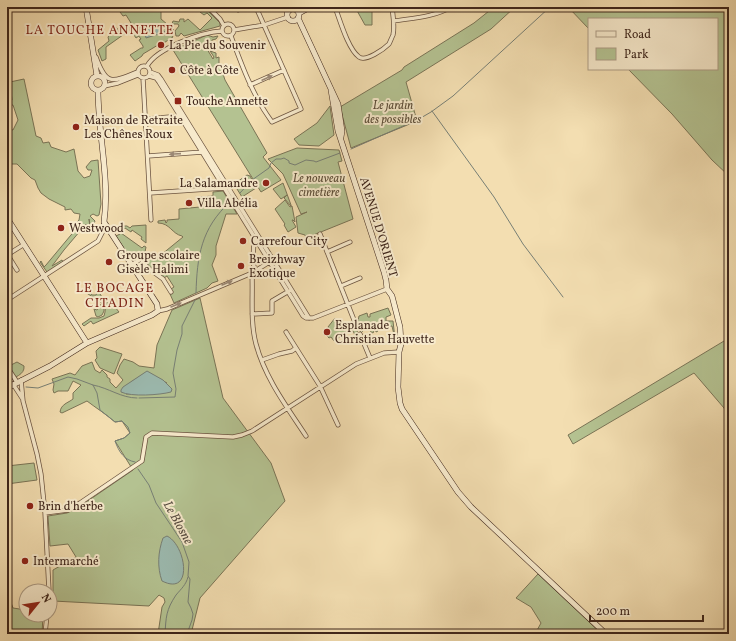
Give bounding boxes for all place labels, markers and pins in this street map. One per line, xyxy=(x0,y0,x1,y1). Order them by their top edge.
place label: La Pie du Souvenir xyxy=(169,38,266,54)
marker: La Pie du Souvenir xyxy=(156,40,166,50)
place label: Côte à Côte xyxy=(180,63,239,79)
marker: Côte à Côte xyxy=(167,65,177,75)
place label: Touche Annette xyxy=(186,94,268,110)
marker: Touche Annette xyxy=(173,96,183,106)
place label: Maison de Retraite Les Chênes Roux xyxy=(84,113,183,143)
marker: Maison de Retraite Les Chênes Roux xyxy=(71,122,81,132)
place label: La Salamandre xyxy=(179,176,258,192)
marker: La Salamandre xyxy=(261,178,271,188)
place label: Villa Abélia xyxy=(197,196,258,212)
marker: Villa Abélia xyxy=(184,198,194,208)
place label: Westwood xyxy=(69,221,124,237)
marker: Westwood xyxy=(56,223,66,233)
place label: Carrefour City xyxy=(251,234,328,250)
marker: Carrefour City xyxy=(238,236,248,246)
place label: Groupe scolaire Gisèle Halimi xyxy=(117,248,200,278)
place label: Breizhway Exotique xyxy=(249,252,305,282)
marker: Groupe scolaire Gisèle Halimi xyxy=(104,257,114,267)
marker: Breizhway Exotique xyxy=(236,261,246,271)
place label: Esplanade Christian Hauvette xyxy=(335,318,435,348)
marker: Esplanade Christian Hauvette xyxy=(322,327,332,337)
place label: Brin d'herbe xyxy=(38,499,103,515)
marker: Brin d'herbe xyxy=(25,501,35,511)
place label: Intermarché xyxy=(33,554,99,570)
marker: Intermarché xyxy=(20,556,30,566)

